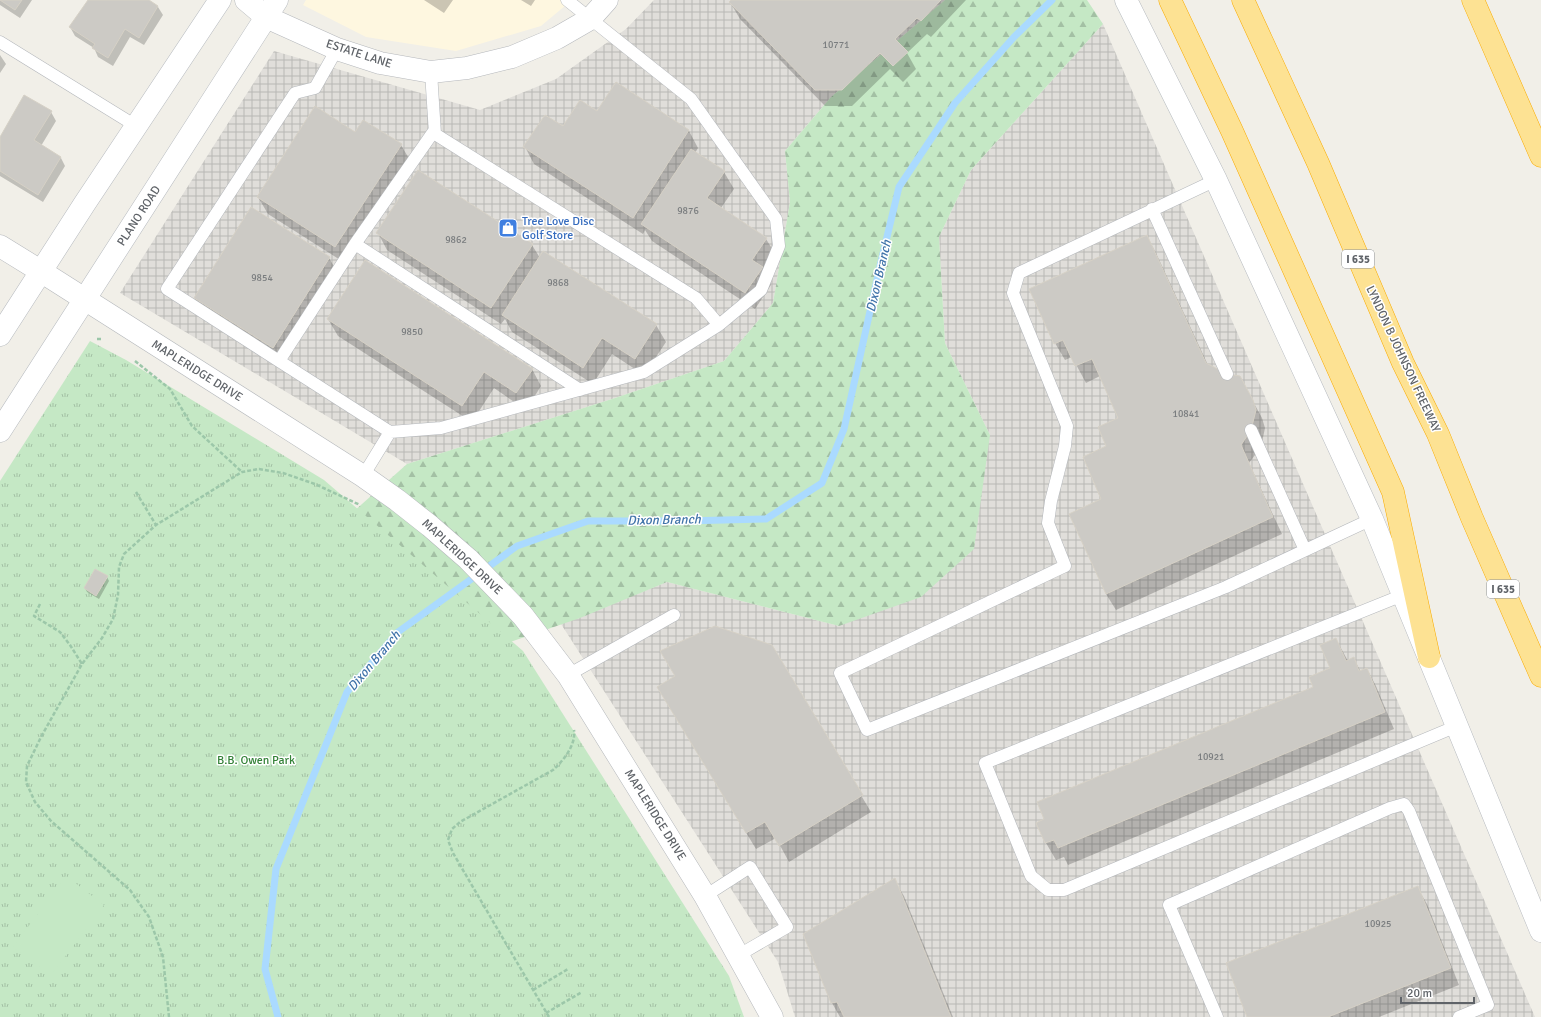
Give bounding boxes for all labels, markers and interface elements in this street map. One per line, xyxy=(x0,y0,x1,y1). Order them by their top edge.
street label: ESTATE LANE xyxy=(324,36,394,72)
house number: 10771 xyxy=(822,39,850,51)
street label: PLANO ROAD xyxy=(114,183,164,249)
house number: 9876 xyxy=(677,205,699,217)
place label: Tree Love Disc Golf Store xyxy=(522,214,594,243)
shop icon: Tree Love Disc Golf Store xyxy=(497,217,519,239)
house number: 9862 xyxy=(445,234,467,246)
water label: Dixon Branch xyxy=(863,237,895,314)
road number: I 635 xyxy=(1342,250,1374,268)
house number: 9854 xyxy=(251,272,273,284)
house number: 9868 xyxy=(547,277,569,289)
street label: LYNDON B JOHNSON FREEWAY xyxy=(1362,283,1444,435)
house number: 9850 xyxy=(401,326,423,338)
street label: MAPLERIDGE DRIVE xyxy=(149,337,246,405)
house number: 10841 xyxy=(1172,408,1200,420)
water label: Dixon Branch xyxy=(627,511,702,529)
street label: MAPLERIDGE DRIVE xyxy=(419,516,506,598)
road number: I 635 xyxy=(1487,580,1519,598)
water label: Dixon Branch xyxy=(344,627,404,694)
house number: 10921 xyxy=(1197,751,1225,763)
park label: B.B. Owen Park xyxy=(217,753,295,768)
street label: MAPLERIDGE DRIVE xyxy=(621,767,689,864)
house number: 10925 xyxy=(1364,918,1392,930)
scale bar xyxy=(1401,979,1474,1005)
text: 20 m xyxy=(1407,986,1432,1001)

